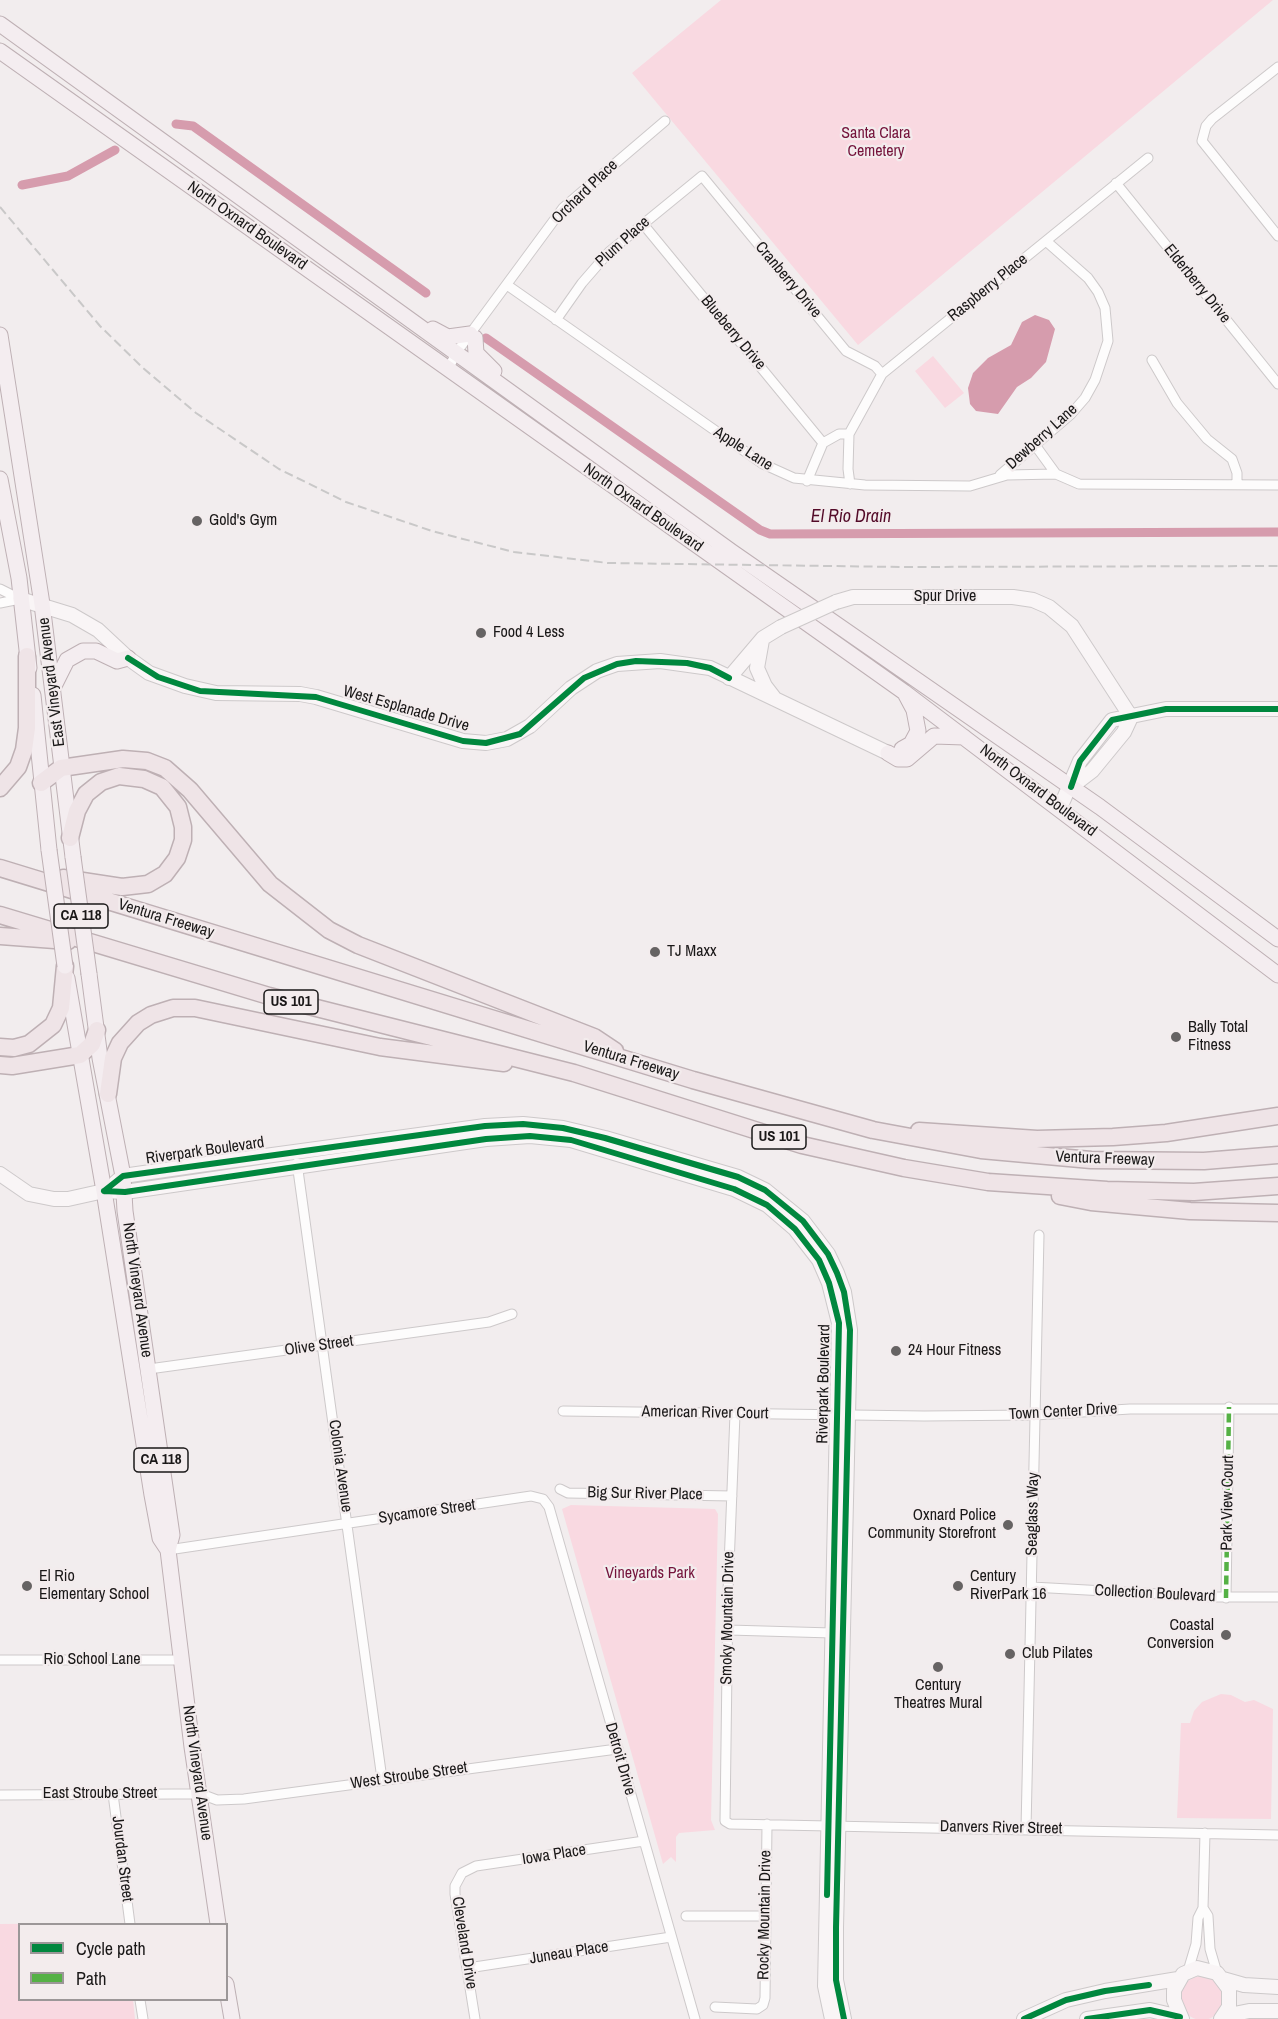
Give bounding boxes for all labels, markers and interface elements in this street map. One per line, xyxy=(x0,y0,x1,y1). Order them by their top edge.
park label: Santa Clara Cemetery xyxy=(841,124,911,162)
street label: Orchard Place xyxy=(548,156,622,228)
street label: North Oxnard Boulevard xyxy=(184,178,310,274)
street label: Plum Place xyxy=(592,213,654,271)
street label: Cranberry Drive xyxy=(751,238,825,322)
street label: Elderberry Drive xyxy=(1159,241,1235,327)
street label: Raspberry Place xyxy=(944,250,1032,326)
street label: Blueberry Drive xyxy=(696,292,770,374)
street label: Dewberry Lane xyxy=(1003,400,1081,474)
street label: Apple Lane xyxy=(710,423,776,475)
street label: North Oxnard Boulevard xyxy=(580,460,706,556)
water label: El Rio Drain xyxy=(811,506,891,528)
place label: Gold's Gym xyxy=(209,511,277,531)
marker: Gold's Gym xyxy=(190,514,204,528)
street label: Spur Drive xyxy=(914,587,976,607)
street label: East Vineyard Avenue xyxy=(35,616,69,748)
place label: Food 4 Less xyxy=(493,623,565,643)
marker: Food 4 Less xyxy=(474,626,488,640)
street label: West Esplanade Drive xyxy=(341,682,471,736)
street label: North Oxnard Boulevard xyxy=(976,741,1100,841)
street label: Ventura Freeway xyxy=(116,895,216,943)
road number: CA 118 xyxy=(54,904,108,928)
place label: TJ Maxx xyxy=(667,942,717,962)
marker: TJ Maxx xyxy=(648,945,662,959)
road number: US 101 xyxy=(264,990,318,1014)
place label: Bally Total Fitness xyxy=(1188,1018,1248,1056)
marker: Bally Total Fitness xyxy=(1169,1030,1183,1044)
street label: Ventura Freeway xyxy=(581,1037,681,1085)
road number: US 101 xyxy=(752,1125,806,1149)
street label: Riverpark Boulevard xyxy=(144,1133,266,1169)
street label: Ventura Freeway xyxy=(1055,1148,1155,1170)
street label: North Vineyard Avenue xyxy=(118,1221,156,1359)
street label: Riverpark Boulevard xyxy=(813,1324,835,1444)
street label: Olive Street xyxy=(283,1332,355,1360)
place label: 24 Hour Fitness xyxy=(908,1341,1001,1361)
marker: 24 Hour Fitness xyxy=(889,1344,903,1358)
street label: Town Center Drive xyxy=(1008,1400,1118,1424)
street label: American River Court xyxy=(641,1402,769,1424)
street label: Colonia Avenue xyxy=(324,1419,356,1513)
road number: CA 118 xyxy=(134,1448,188,1472)
street label: Park View Court xyxy=(1218,1455,1238,1551)
street label: Seaglass Way xyxy=(1023,1472,1043,1556)
street label: Big Sur River Place xyxy=(587,1483,703,1505)
street label: Sycamore Street xyxy=(377,1496,477,1528)
place label: Oxnard Police Community Storefront xyxy=(868,1506,996,1544)
marker: Oxnard Police Community Storefront xyxy=(1001,1518,1015,1532)
street label: Smoky Mountain Drive xyxy=(717,1551,739,1685)
park label: Vineyards Park xyxy=(605,1564,695,1584)
place label: El Rio Elementary School xyxy=(39,1567,149,1605)
place label: Century RiverPark 16 xyxy=(970,1567,1047,1605)
marker: El Rio Elementary School xyxy=(20,1579,34,1593)
marker: Century RiverPark 16 xyxy=(951,1579,965,1593)
street label: Collection Boulevard xyxy=(1094,1581,1216,1607)
place label: Coastal Conversion xyxy=(1147,1616,1214,1654)
marker: Coastal Conversion xyxy=(1219,1628,1233,1642)
place label: Club Pilates xyxy=(1022,1644,1093,1664)
marker: Club Pilates xyxy=(1003,1647,1017,1661)
street label: Rio School Lane xyxy=(43,1650,141,1670)
marker: Century Theatres Mural xyxy=(931,1660,945,1674)
place label: Century Theatres Mural xyxy=(894,1676,982,1714)
street label: North Vineyard Avenue xyxy=(178,1704,216,1842)
street label: Detroit Drive xyxy=(601,1721,639,1797)
street label: West Stroube Street xyxy=(349,1758,469,1794)
street label: East Stroube Street xyxy=(43,1784,157,1804)
street label: Jourdan Street xyxy=(107,1815,137,1903)
street label: Danvers River Street xyxy=(940,1817,1062,1839)
street label: Iowa Place xyxy=(521,1840,587,1870)
street label: Rocky Mountain Drive xyxy=(754,1850,776,1980)
street label: Cleveland Drive xyxy=(447,1895,481,1991)
legend xyxy=(18,1923,228,2001)
text: Cycle path xyxy=(76,1936,146,1961)
street label: Juneau Place xyxy=(528,1937,610,1969)
text: Path xyxy=(76,1966,106,1991)

